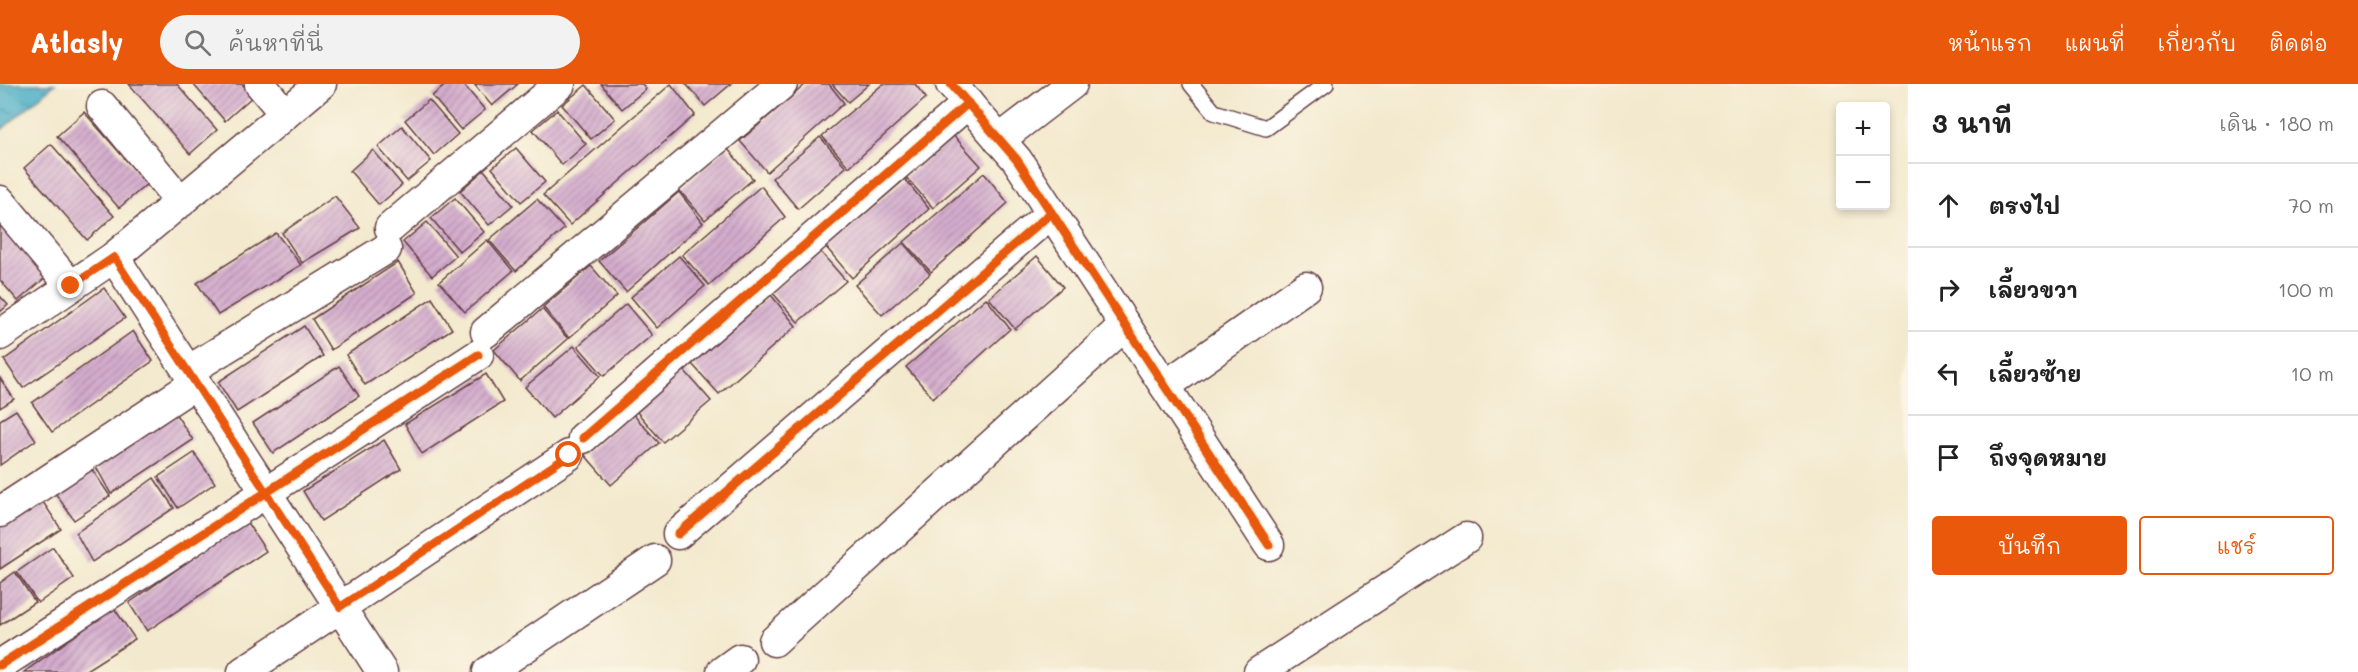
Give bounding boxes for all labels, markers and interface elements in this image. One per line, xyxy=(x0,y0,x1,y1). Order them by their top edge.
search box xyxy=(160,15,580,69)
text: Atlasly xyxy=(30,24,124,60)
icon: search xyxy=(181,26,214,59)
text: ค้นหาที่นี่ xyxy=(229,28,323,57)
text: หน้าแรก xyxy=(1948,29,2032,56)
text: แผนที่ xyxy=(2065,29,2125,56)
text: เกี่ยวกับ xyxy=(2158,29,2236,56)
text: ติดต่อ xyxy=(2269,29,2328,56)
map controls xyxy=(1836,102,1890,210)
button: + xyxy=(1836,102,1890,156)
text: 3 นาที xyxy=(1932,106,2012,140)
text: เดิน · 180 m xyxy=(2220,110,2334,136)
button: − xyxy=(1836,156,1890,210)
icon: ahead xyxy=(1932,189,1965,222)
text: ตรงไป xyxy=(1989,191,2060,220)
text: 70 m xyxy=(2288,192,2334,218)
route end xyxy=(57,272,83,298)
icon: right xyxy=(1932,273,1965,306)
text: เลี้ยวขวา xyxy=(1989,275,2078,304)
text: 100 m xyxy=(2278,276,2334,302)
icon: left xyxy=(1932,357,1965,390)
text: เลี้ยวซ้าย xyxy=(1989,359,2081,388)
text: 10 m xyxy=(2290,360,2334,386)
route start xyxy=(555,441,581,467)
icon: arrive xyxy=(1932,441,1965,474)
text: ถึงจุดหมาย xyxy=(1989,443,2107,472)
button: บันทึก xyxy=(1932,516,2127,575)
button: แชร์ xyxy=(2139,516,2334,575)

